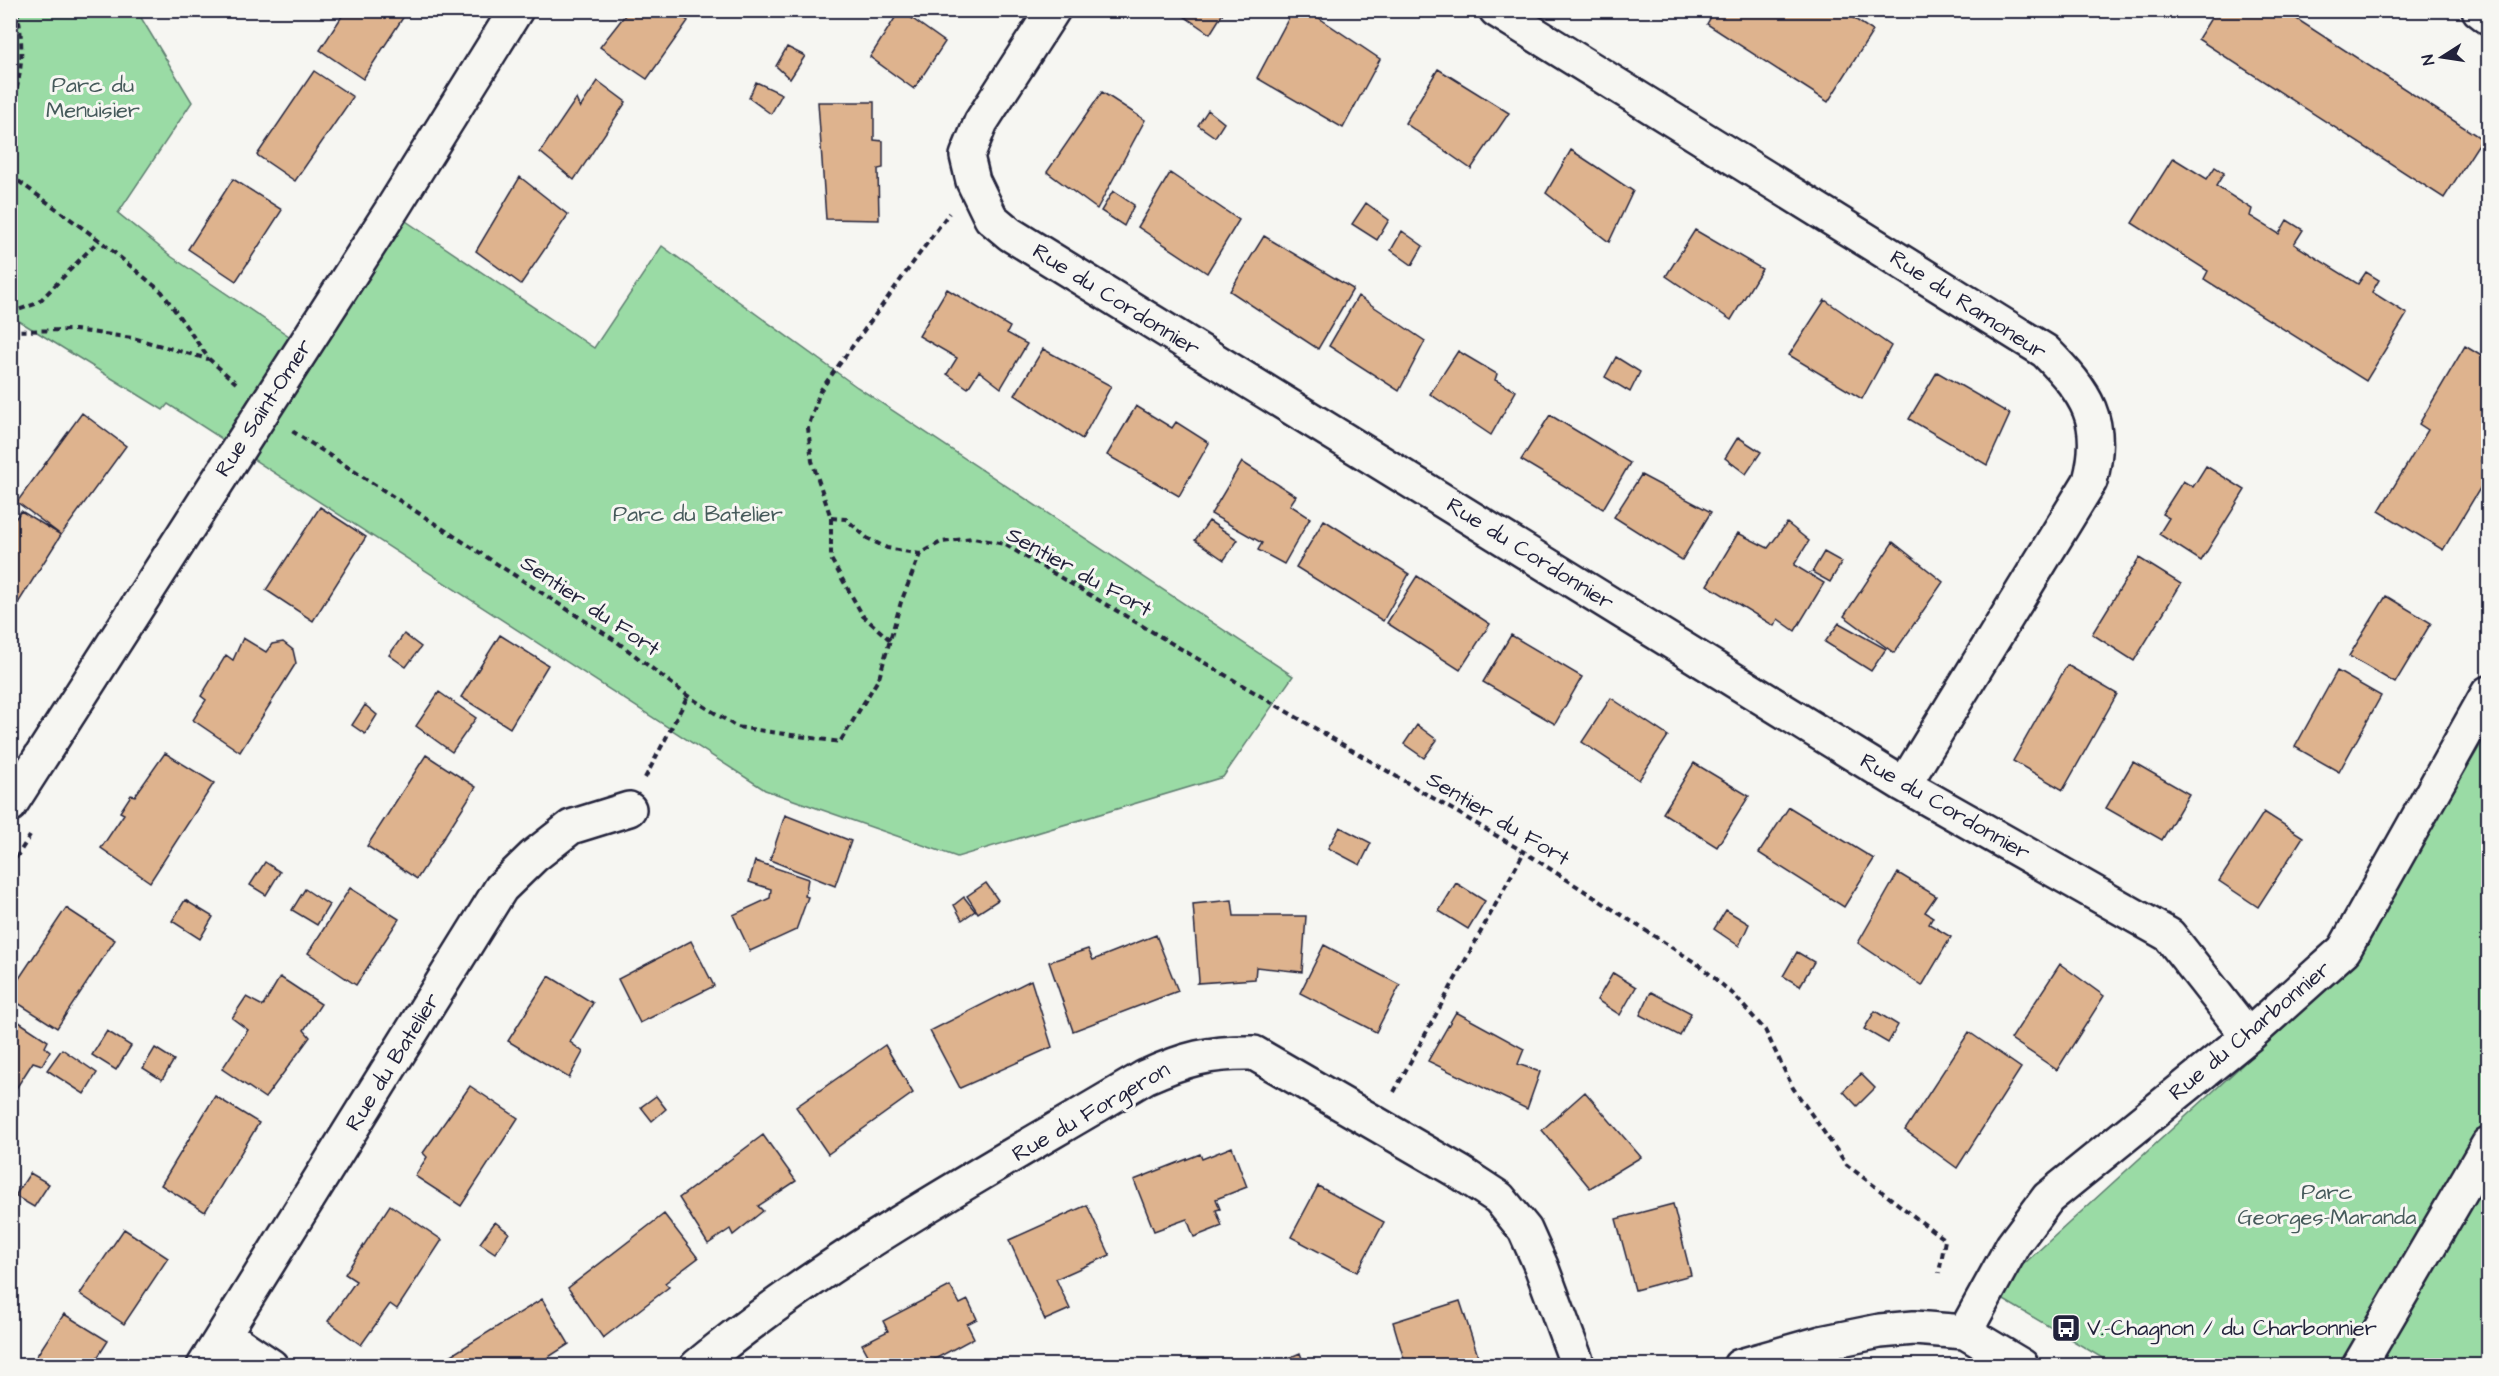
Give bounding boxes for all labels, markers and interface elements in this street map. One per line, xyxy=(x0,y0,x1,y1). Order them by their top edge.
north arrow xyxy=(2412,27,2472,87)
text: N xyxy=(2417,53,2440,67)
park label: Parc du Menuisier xyxy=(46,70,140,126)
street label: Rue du Cordonnier xyxy=(1026,236,1206,364)
street label: Rue du Ramoneur xyxy=(1883,243,2053,367)
street label: Rue Saint-Omer xyxy=(208,333,320,483)
street label: Rue du Cordonnier xyxy=(1440,490,1620,618)
park label: Parc du Batelier xyxy=(613,499,783,530)
street label: Sentier du Fort xyxy=(1001,519,1157,625)
street label: Sentier du Fort xyxy=(514,548,666,664)
street label: Rue du Cordonnier xyxy=(1854,746,2036,868)
street label: Sentier du Fort xyxy=(1421,764,1576,874)
street label: Rue du Charbonnier xyxy=(2162,954,2338,1108)
street label: Rue du Batelier xyxy=(338,987,448,1137)
street label: Rue du Forgeron xyxy=(1006,1054,1176,1171)
park label: Parc Georges-Maranda xyxy=(2238,1177,2416,1234)
bus stop icon: V.-Chagnon / du Charbonnier xyxy=(2050,1312,2082,1344)
place label: V.-Chagnon / du Charbonnier xyxy=(2087,1313,2377,1345)

